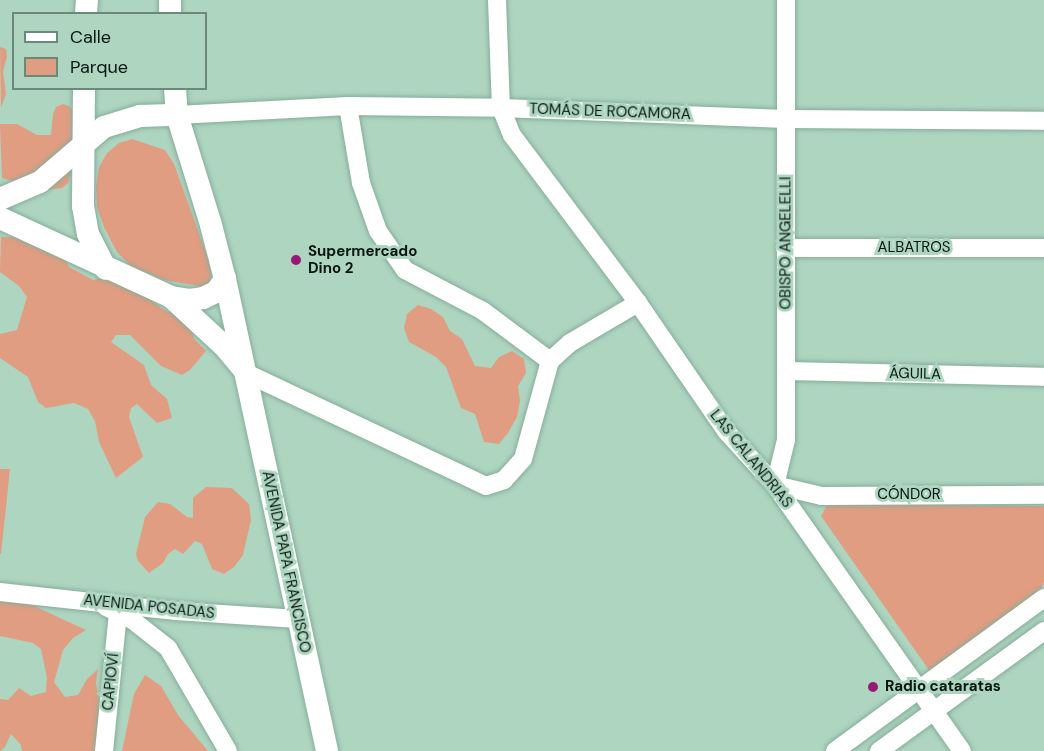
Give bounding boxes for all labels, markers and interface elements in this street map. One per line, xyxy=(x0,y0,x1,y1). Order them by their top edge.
legend xyxy=(12,12,207,90)
text: Calle xyxy=(70,25,111,49)
text: Parque xyxy=(70,55,128,79)
street label: TOMÁS DE ROCAMORA xyxy=(529,100,691,124)
street label: OBISPO ANGELELLI xyxy=(777,176,795,310)
street label: ALBATROS xyxy=(877,239,951,257)
place label: Supermercado Dino 2 xyxy=(308,242,417,277)
marker: Supermercado Dino 2 xyxy=(289,253,303,267)
street label: ÁGUILA xyxy=(889,365,941,383)
street label: LAS CALANDRIAS xyxy=(706,406,796,512)
street label: AVENIDA PAPA FRANCISCO xyxy=(258,469,314,655)
street label: CÓNDOR xyxy=(877,486,941,504)
street label: AVENIDA POSADAS xyxy=(83,591,215,623)
street label: CAPIOVÍ xyxy=(99,653,123,711)
place label: Radio cataratas xyxy=(885,678,1001,696)
marker: Radio cataratas xyxy=(866,680,880,694)

